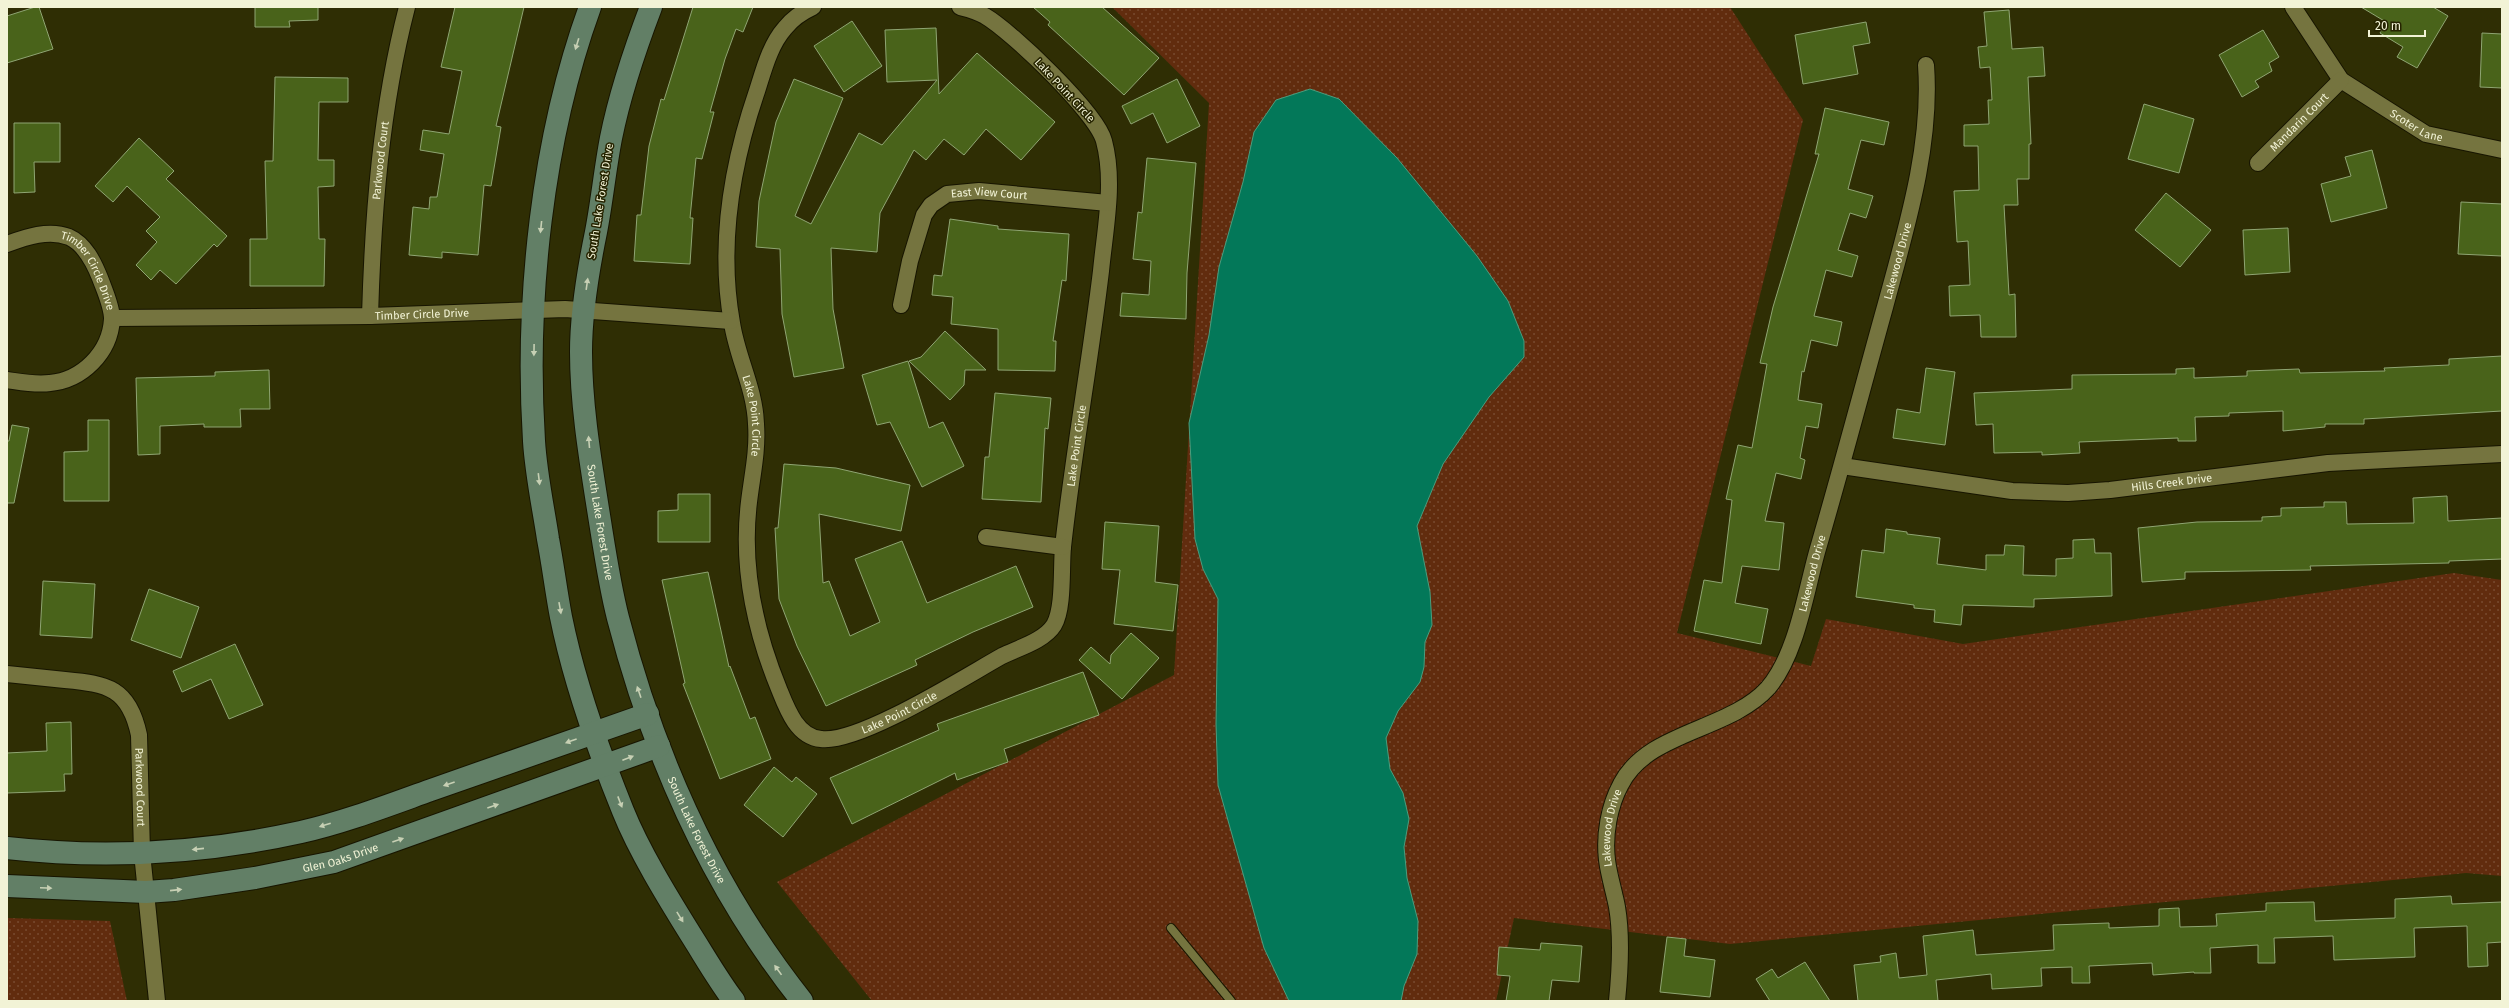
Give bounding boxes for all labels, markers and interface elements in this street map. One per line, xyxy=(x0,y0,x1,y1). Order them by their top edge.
scale bar xyxy=(2369,12,2425,38)
text: 20 m xyxy=(2375,19,2401,33)
one-way arrow xyxy=(574,38,580,50)
street label: Lake Point Circle xyxy=(1032,56,1097,125)
street label: Mandarin Court xyxy=(2267,90,2331,154)
street label: Scoter Lane xyxy=(2387,107,2444,144)
street label: Parkwood Court xyxy=(370,120,392,200)
street label: South Lake Forest Drive xyxy=(585,142,616,260)
street label: East View Court xyxy=(950,185,1028,202)
one-way arrow xyxy=(538,221,544,233)
street label: Lakewood Drive xyxy=(1881,221,1914,301)
street label: Timber Circle Drive xyxy=(60,229,117,312)
one-way arrow xyxy=(584,278,590,290)
street label: Timber Circle Drive xyxy=(375,306,469,323)
one-way arrow xyxy=(530,344,537,356)
street label: Lake Point Circle xyxy=(739,374,762,457)
street label: Lake Point Circle xyxy=(1065,404,1089,487)
one-way arrow xyxy=(585,436,592,448)
street label: South Lake Forest Drive xyxy=(584,463,616,581)
street label: Hills Creek Drive xyxy=(2130,471,2213,494)
one-way arrow xyxy=(536,473,542,485)
street label: Lakewood Drive xyxy=(1796,533,1829,613)
one-way arrow xyxy=(557,602,563,614)
one-way arrow xyxy=(636,686,642,698)
street label: Lake Point Circle xyxy=(860,689,939,737)
one-way arrow xyxy=(565,738,577,744)
street label: Parkwood Court xyxy=(132,747,147,827)
one-way arrow xyxy=(623,754,635,760)
street label: South Lake Forest Drive xyxy=(665,775,728,886)
one-way arrow xyxy=(442,781,454,787)
street label: Lakewood Drive xyxy=(1600,787,1625,868)
one-way arrow xyxy=(617,797,623,809)
one-way arrow xyxy=(487,803,499,809)
one-way arrow xyxy=(319,822,331,828)
one-way arrow xyxy=(392,836,404,842)
street label: Glen Oaks Drive xyxy=(302,841,380,875)
one-way arrow xyxy=(192,846,204,852)
one-way arrow xyxy=(40,885,53,891)
one-way arrow xyxy=(170,886,182,893)
one-way arrow xyxy=(677,911,684,923)
one-way arrow xyxy=(774,965,782,975)

